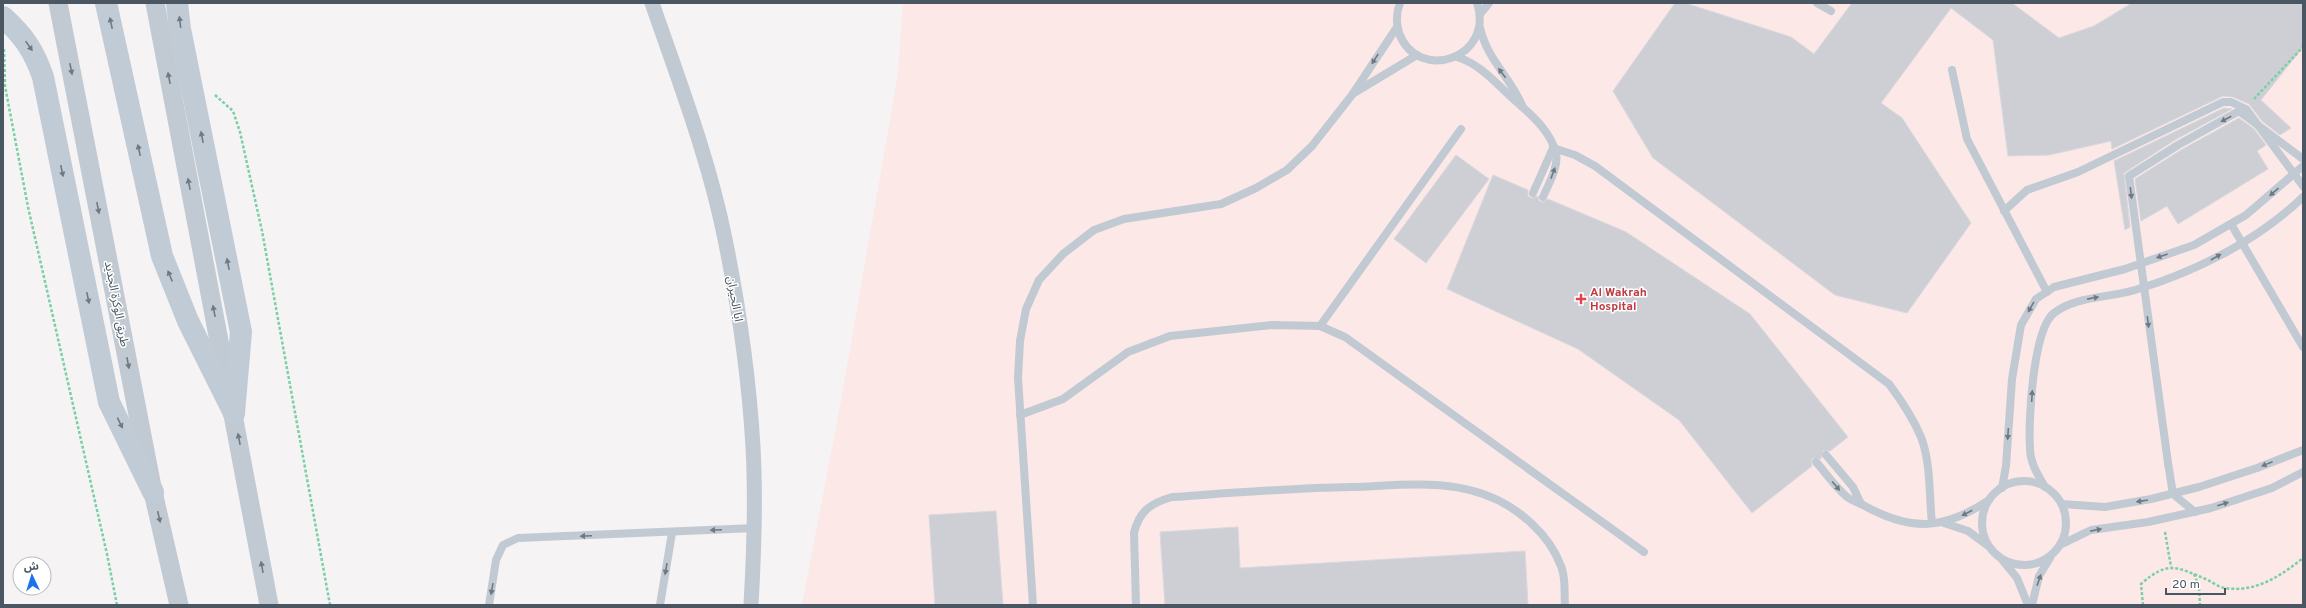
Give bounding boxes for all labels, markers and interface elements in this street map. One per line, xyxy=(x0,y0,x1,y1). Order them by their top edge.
one-way arrow xyxy=(177,16,183,29)
one-way arrow xyxy=(107,17,113,30)
one-way arrow xyxy=(25,41,33,51)
one-way arrow xyxy=(1372,53,1379,65)
one-way arrow xyxy=(68,63,74,75)
one-way arrow xyxy=(1498,67,1506,78)
one-way arrow xyxy=(166,72,172,84)
one-way arrow xyxy=(2220,116,2231,122)
one-way arrow xyxy=(199,130,205,143)
one-way arrow xyxy=(135,144,141,157)
one-way arrow xyxy=(59,165,65,177)
one-way arrow xyxy=(1550,166,1556,178)
one-way arrow xyxy=(186,177,192,190)
one-way arrow xyxy=(2128,187,2134,199)
one-way arrow xyxy=(2269,187,2279,196)
one-way arrow xyxy=(95,201,101,214)
one-way arrow xyxy=(2156,254,2168,260)
one-way arrow xyxy=(2210,254,2222,261)
one-way arrow xyxy=(224,258,230,270)
street label: طريق الوكرة الجديد xyxy=(100,260,132,348)
one-way arrow xyxy=(167,270,173,282)
street label: ابا الحيران xyxy=(722,275,746,323)
place label: Al Wakrah Hospital xyxy=(1590,285,1647,315)
one-way arrow xyxy=(85,292,91,304)
marker: Al Wakrah Hospital xyxy=(1575,293,1587,305)
one-way arrow xyxy=(2087,295,2099,301)
one-way arrow xyxy=(2028,301,2035,313)
one-way arrow xyxy=(211,305,217,317)
one-way arrow xyxy=(2145,316,2151,328)
one-way arrow xyxy=(125,356,131,369)
one-way arrow xyxy=(2029,390,2036,402)
one-way arrow xyxy=(116,418,123,429)
one-way arrow xyxy=(2004,428,2011,440)
one-way arrow xyxy=(235,433,241,445)
one-way arrow xyxy=(2260,462,2272,468)
one-way arrow xyxy=(1832,480,1841,491)
one-way arrow xyxy=(2136,498,2148,504)
one-way arrow xyxy=(2217,501,2229,507)
one-way arrow xyxy=(1961,509,1973,516)
one-way arrow xyxy=(157,511,163,524)
one-way arrow xyxy=(2089,526,2102,532)
one-way arrow xyxy=(710,527,722,534)
one-way arrow xyxy=(580,532,592,539)
north arrow xyxy=(12,556,52,596)
text: ش xyxy=(23,560,39,575)
one-way arrow xyxy=(259,560,265,573)
one-way arrow xyxy=(662,563,668,575)
scale bar xyxy=(2166,570,2225,596)
one-way arrow xyxy=(2036,573,2042,585)
text: 20 m xyxy=(2172,577,2200,593)
one-way arrow xyxy=(489,583,495,595)

